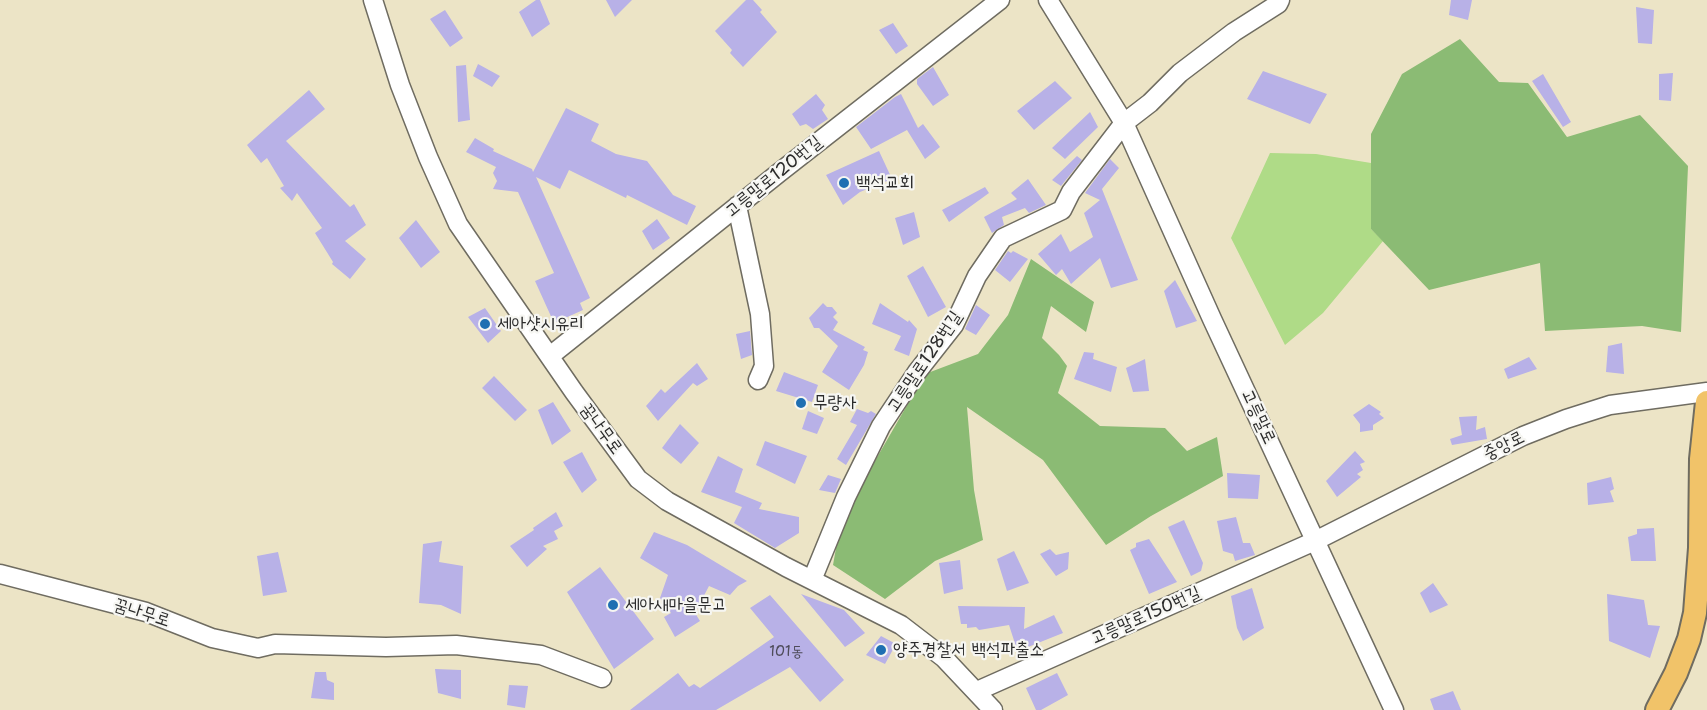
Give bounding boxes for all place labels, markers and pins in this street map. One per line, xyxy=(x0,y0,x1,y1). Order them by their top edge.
place label: 백석교회 xyxy=(856,172,914,194)
marker: 백석교회 xyxy=(837,176,851,190)
place label: 세아샷시유리 xyxy=(497,313,584,335)
marker: 세아샷시유리 xyxy=(478,317,492,331)
place label: 무량사 xyxy=(813,392,856,414)
marker: 무량사 xyxy=(794,396,808,410)
place label: 세아새마을문고 xyxy=(625,594,726,616)
marker: 세아새마을문고 xyxy=(606,598,620,612)
place label: 양주경찰서 백석파출소 xyxy=(893,639,1044,661)
marker: 양주경찰서 백석파출소 xyxy=(874,643,888,657)

